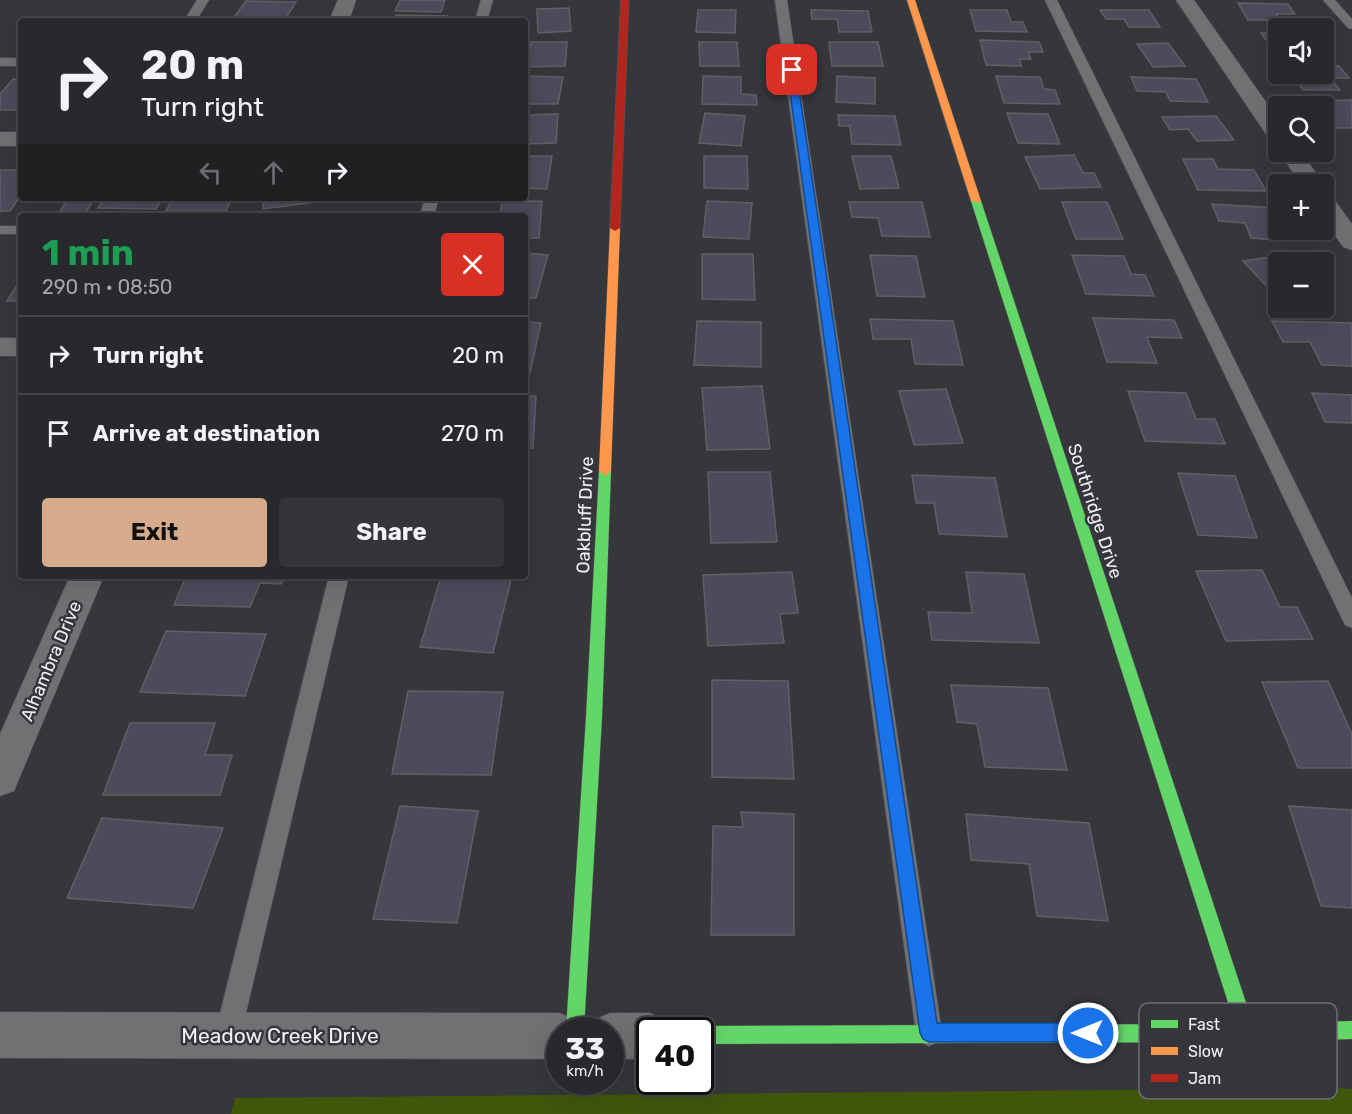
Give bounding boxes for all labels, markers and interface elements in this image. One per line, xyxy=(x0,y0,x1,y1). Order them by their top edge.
map controls xyxy=(1268,18,1334,318)
button: sound xyxy=(1268,18,1334,84)
text: 20 m xyxy=(141,40,244,90)
icon: right xyxy=(42,42,120,120)
pin xyxy=(766,44,817,95)
icon: arrive xyxy=(775,53,808,86)
text: Turn right xyxy=(141,91,264,123)
button: search xyxy=(1268,96,1334,162)
icon: left xyxy=(194,156,227,189)
icon: ahead xyxy=(257,156,290,189)
icon: right xyxy=(320,156,353,189)
button: + xyxy=(1268,174,1334,240)
text: 1 min xyxy=(42,231,134,274)
button: close xyxy=(441,233,504,296)
button: − xyxy=(1268,252,1334,318)
text: 290 m · 08:50 xyxy=(42,275,173,299)
icon: right xyxy=(42,339,75,372)
text: Turn right xyxy=(93,342,203,369)
text: 20 m xyxy=(452,342,504,369)
icon: arrive xyxy=(42,417,75,450)
text: Arrive at destination xyxy=(93,420,320,447)
text: 270 m xyxy=(441,420,504,447)
street label: Southridge Drive xyxy=(1063,441,1127,581)
street label: Oakbluff Drive xyxy=(572,456,598,574)
button: Exit xyxy=(42,498,267,567)
button: Share xyxy=(279,498,504,567)
street label: Alhambra Drive xyxy=(16,598,86,724)
position arrow xyxy=(1056,1001,1120,1065)
legend xyxy=(1139,1003,1337,1099)
text: Fast xyxy=(1188,1015,1220,1034)
speed limit sign: 40 xyxy=(636,1017,714,1095)
street label: Meadow Creek Drive xyxy=(181,1023,379,1048)
text: 33 xyxy=(565,1031,605,1067)
text: Slow xyxy=(1188,1042,1224,1061)
text: km/h xyxy=(566,1062,604,1080)
text: Jam xyxy=(1188,1069,1221,1088)

